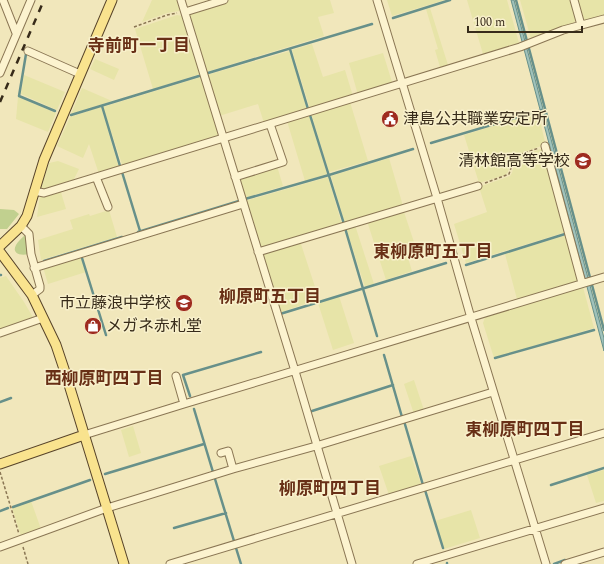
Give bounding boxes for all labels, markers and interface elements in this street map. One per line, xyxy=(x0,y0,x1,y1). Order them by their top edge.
scale bar xyxy=(468,8,582,34)
text: 100 m xyxy=(474,13,505,32)
district label: 寺前町一丁目 xyxy=(88,33,190,59)
place label: 津島公共職業安定所 xyxy=(403,107,547,131)
public building icon: 津島公共職業安定所 xyxy=(380,109,400,129)
place label: 清林館高等学校 xyxy=(458,149,570,173)
school or university icon: 清林館高等学校 xyxy=(573,151,593,171)
district label: 東柳原町五丁目 xyxy=(374,239,493,265)
district label: 柳原町五丁目 xyxy=(219,284,321,310)
place label: 市立藤浪中学校 xyxy=(59,291,171,315)
school or university icon: 市立藤浪中学校 xyxy=(174,293,194,313)
place label: メガネ赤札堂 xyxy=(106,314,202,338)
shop icon: メガネ赤札堂 xyxy=(83,316,103,336)
district label: 西柳原町四丁目 xyxy=(45,366,164,392)
district label: 東柳原町四丁目 xyxy=(466,417,585,443)
district label: 柳原町四丁目 xyxy=(279,476,381,502)

